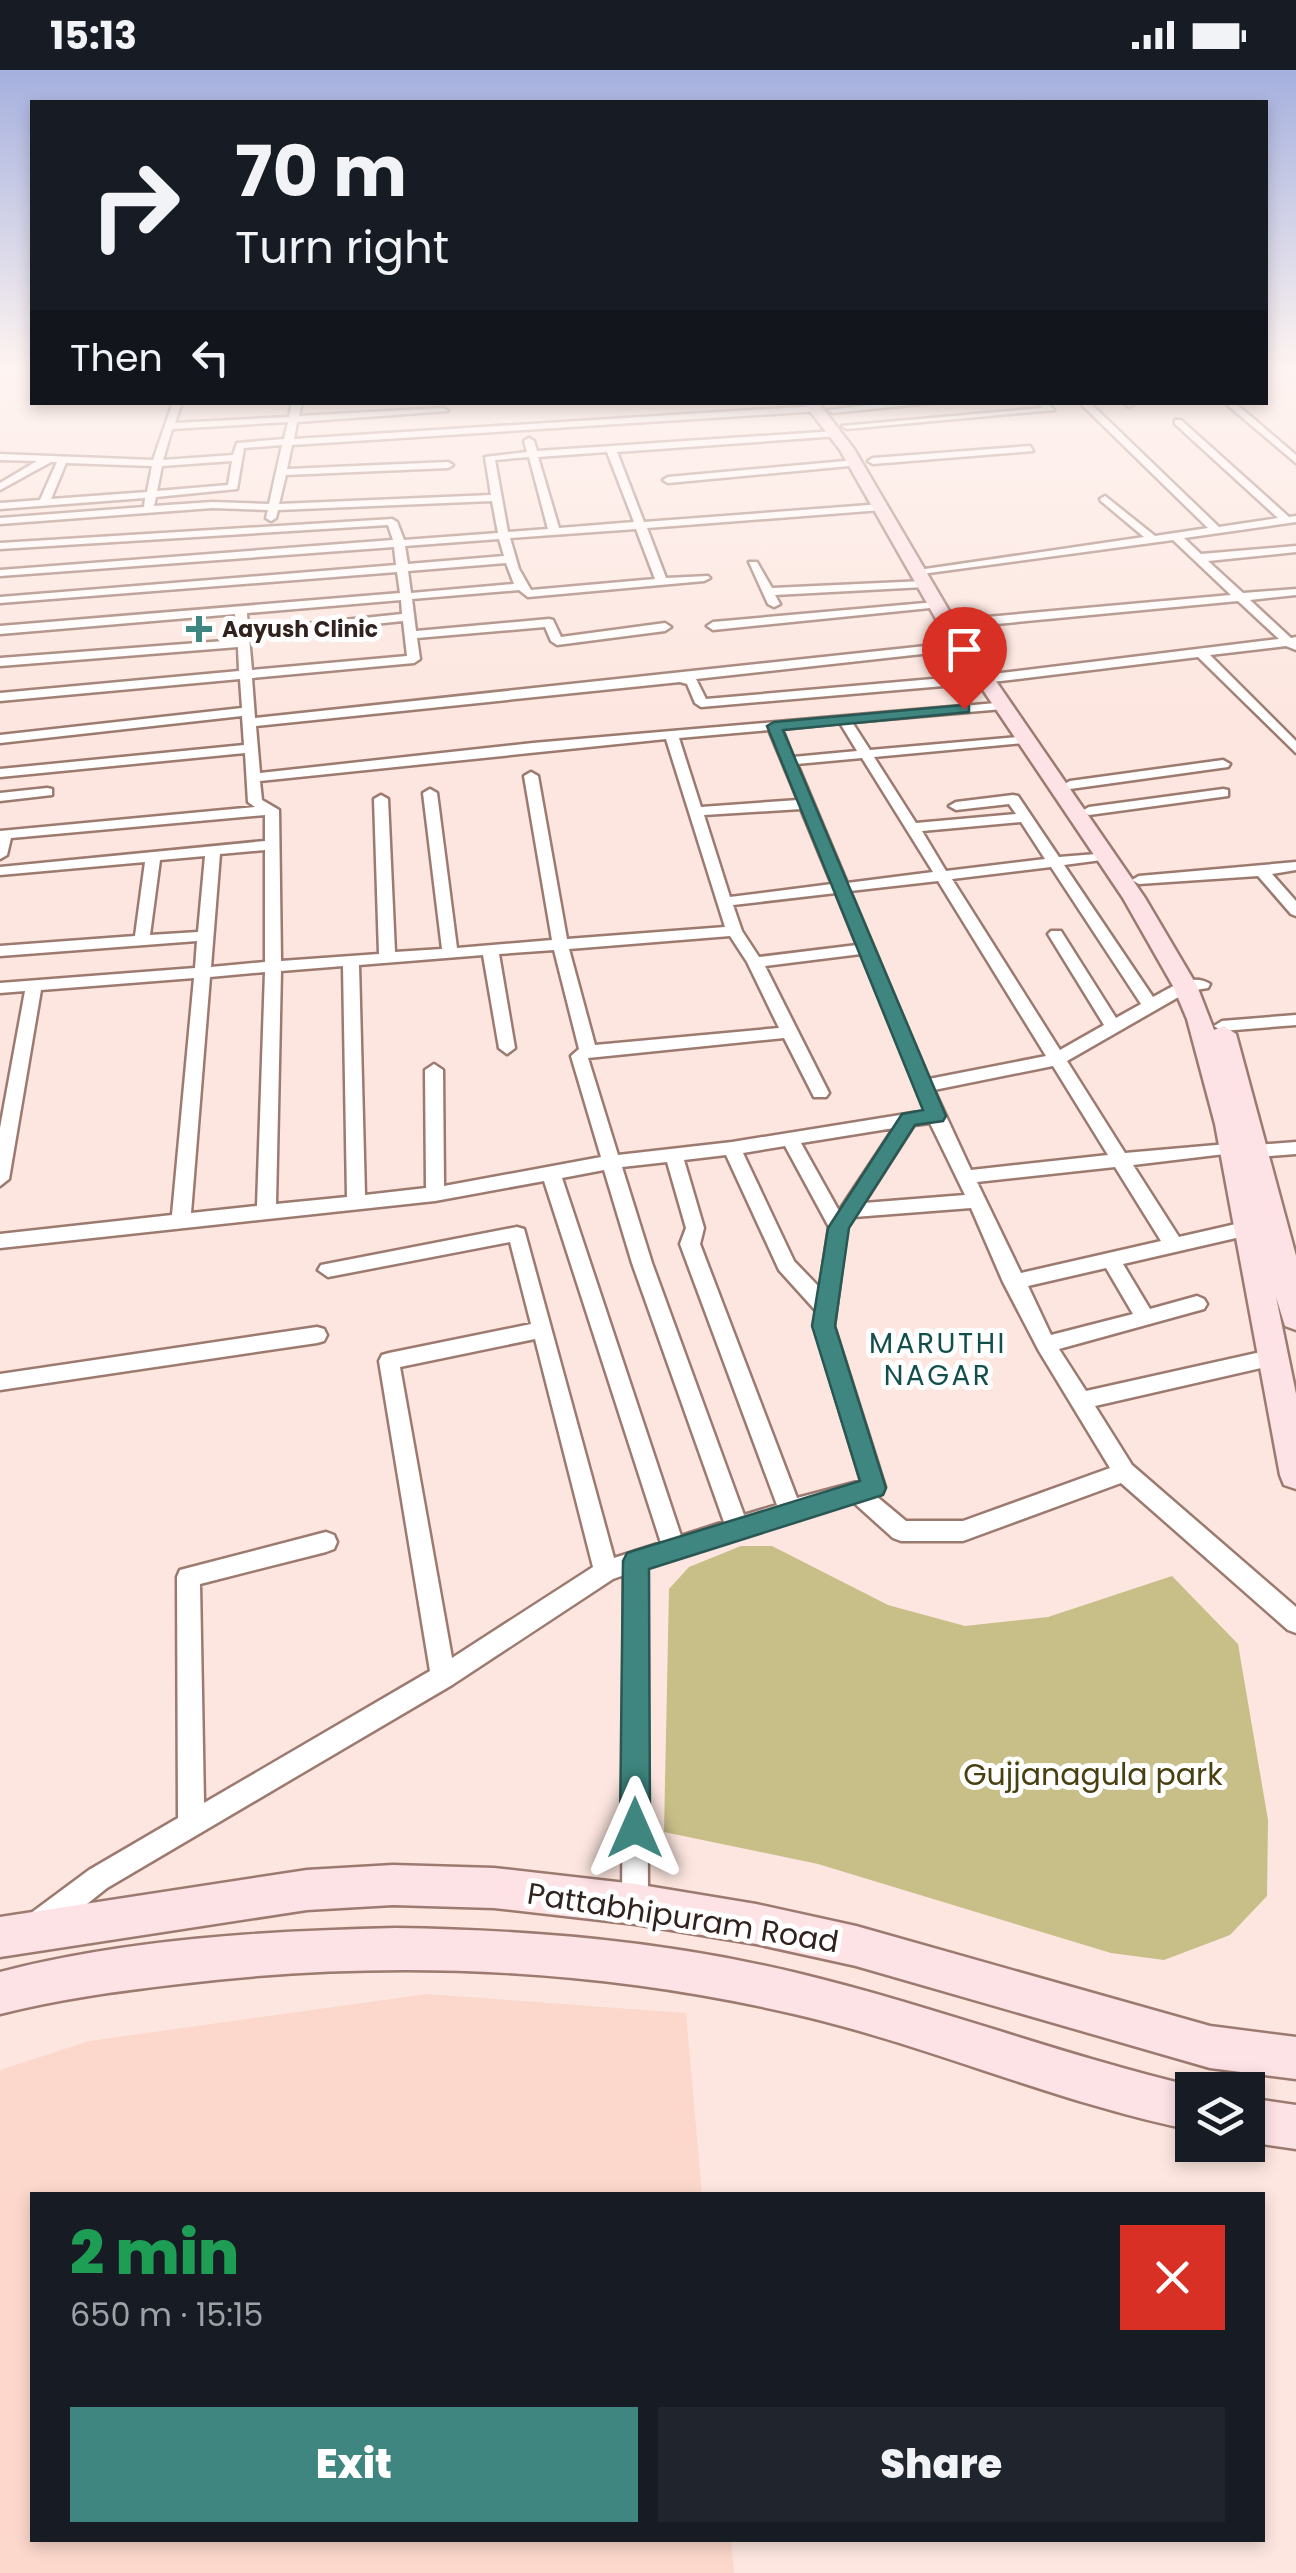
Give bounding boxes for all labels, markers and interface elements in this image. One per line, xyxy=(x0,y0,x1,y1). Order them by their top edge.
text: 15:13 xyxy=(50,9,137,62)
text: 70 m xyxy=(235,122,407,221)
icon: right xyxy=(70,140,200,270)
text: Turn right xyxy=(235,216,449,279)
icon: left xyxy=(183,330,238,385)
text: Then xyxy=(70,331,163,384)
pin xyxy=(922,607,1007,710)
place label: Aayush Clinic xyxy=(222,614,378,645)
marker: Aayush Clinic xyxy=(186,616,212,642)
icon: arrive xyxy=(937,622,992,677)
district label: MARUTHI NAGAR xyxy=(869,1324,1007,1395)
park label: Gujjanagula park xyxy=(963,1753,1223,1796)
position arrow xyxy=(583,1776,687,1880)
street label: Pattabhipuram Road xyxy=(524,1872,842,1963)
map controls xyxy=(1175,2072,1265,2162)
button: layers xyxy=(1175,2072,1265,2162)
text: 2 min xyxy=(70,2211,239,2295)
button: close xyxy=(1120,2225,1225,2330)
text: 650 m · 15:15 xyxy=(70,2292,263,2337)
button: Exit xyxy=(70,2407,638,2522)
button: Share xyxy=(658,2407,1225,2522)

